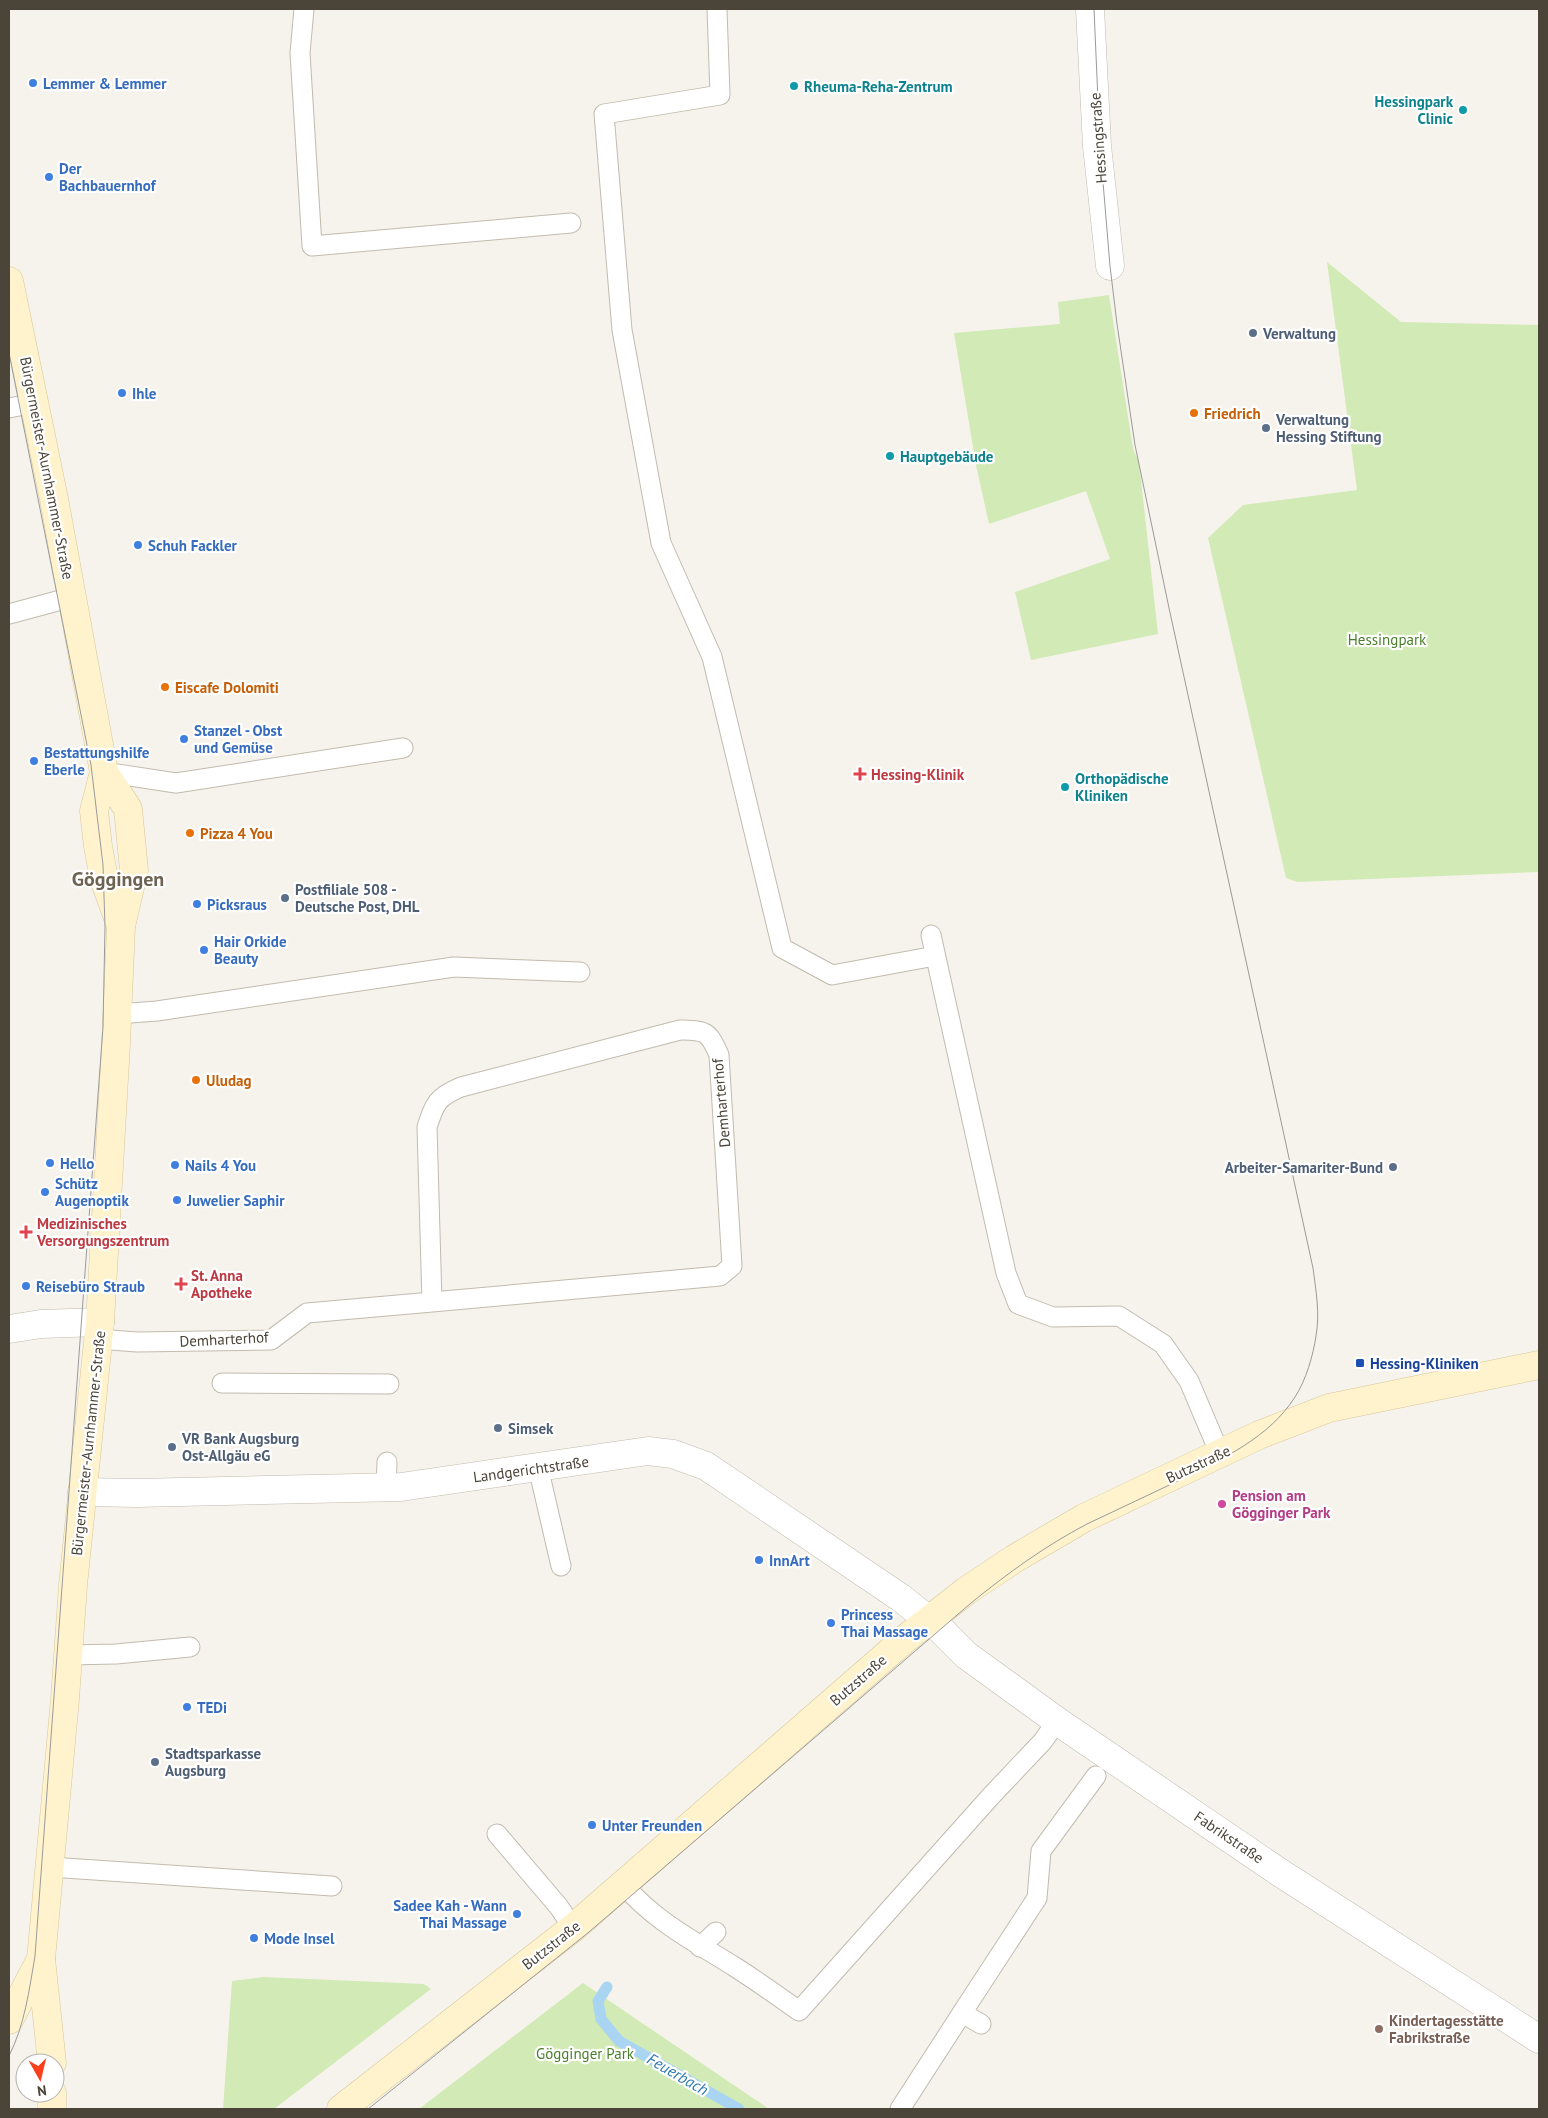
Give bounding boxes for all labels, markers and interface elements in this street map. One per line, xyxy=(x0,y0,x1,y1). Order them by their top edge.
place label: Lemmer & Lemmer xyxy=(43,74,167,93)
marker: Lemmer & Lemmer xyxy=(27,77,39,89)
place label: Rheuma-Reha-Zentrum xyxy=(804,77,953,96)
marker: Rheuma-Reha-Zentrum xyxy=(788,80,800,92)
street label: Hessingstraße xyxy=(1085,92,1111,184)
place label: Hessingpark Clinic xyxy=(1375,92,1454,128)
marker: Hessingpark Clinic xyxy=(1457,104,1469,116)
place label: Der Bachbauernhof xyxy=(59,159,157,195)
marker: Der Bachbauernhof xyxy=(43,171,55,183)
place label: Verwaltung xyxy=(1262,324,1336,343)
marker: Verwaltung xyxy=(1247,327,1259,339)
street label: Bürgermeister-Aurnhammer-Straße xyxy=(16,355,78,581)
place label: Ihle xyxy=(132,384,157,403)
marker: Ihle xyxy=(116,387,128,399)
place label: Friedrich xyxy=(1204,404,1261,423)
marker: Friedrich xyxy=(1188,407,1200,419)
place label: Verwaltung Hessing Stiftung xyxy=(1275,410,1382,446)
marker: Verwaltung Hessing Stiftung xyxy=(1260,422,1272,434)
place label: Hauptgebäude xyxy=(900,447,994,466)
marker: Hauptgebäude xyxy=(884,450,896,462)
place label: Schuh Fackler xyxy=(148,536,238,555)
marker: Schuh Fackler xyxy=(132,539,144,551)
park label: Hessingpark xyxy=(1348,630,1427,649)
place label: Eiscafe Dolomiti xyxy=(175,678,279,697)
marker: Eiscafe Dolomiti xyxy=(159,681,171,693)
place label: Stanzel - Obst und Gemüse xyxy=(194,721,283,757)
marker: Stanzel - Obst und Gemüse xyxy=(178,733,190,745)
place label: Bestattungshilfe Eberle xyxy=(44,743,150,779)
marker: Bestattungshilfe Eberle xyxy=(28,755,40,767)
place label: Hessing-Klinik xyxy=(871,765,965,784)
marker: Hessing-Klinik xyxy=(853,767,867,781)
place label: Orthopädische Kliniken xyxy=(1075,769,1169,805)
marker: Orthopädische Kliniken xyxy=(1059,781,1071,793)
place label: Pizza 4 You xyxy=(200,824,273,843)
marker: Pizza 4 You xyxy=(184,827,196,839)
district label: Göggingen xyxy=(72,866,164,892)
place label: Postfiliale 508 - Deutsche Post, DHL xyxy=(295,880,420,916)
marker: Postfiliale 508 - Deutsche Post, DHL xyxy=(279,892,291,904)
place label: Picksraus xyxy=(207,895,267,914)
marker: Picksraus xyxy=(191,898,203,910)
place label: Hair Orkide Beauty xyxy=(214,932,287,968)
marker: Hair Orkide Beauty xyxy=(198,944,210,956)
street label: Demharterhof xyxy=(708,1056,734,1148)
place label: Uludag xyxy=(206,1071,251,1090)
marker: Uludag xyxy=(190,1074,202,1086)
place label: Hello xyxy=(60,1154,94,1173)
place label: Nails 4 You xyxy=(185,1156,256,1175)
marker: Hello xyxy=(44,1157,56,1169)
place label: Arbeiter-Samariter-Bund xyxy=(1225,1158,1383,1177)
marker: Nails 4 You xyxy=(169,1159,181,1171)
marker: Arbeiter-Samariter-Bund xyxy=(1387,1161,1399,1173)
place label: Schütz Augenoptik xyxy=(55,1174,129,1210)
marker: Schütz Augenoptik xyxy=(39,1186,51,1198)
place label: Juwelier Saphir xyxy=(186,1191,285,1210)
marker: Juwelier Saphir xyxy=(171,1194,183,1206)
place label: Medizinisches Versorgungszentrum xyxy=(36,1214,169,1250)
marker: Medizinisches Versorgungszentrum xyxy=(19,1225,33,1239)
place label: St. Anna Apotheke xyxy=(191,1266,252,1302)
place label: Reisebüro Straub xyxy=(36,1277,145,1296)
marker: St. Anna Apotheke xyxy=(175,1278,187,1290)
marker: Reisebüro Straub xyxy=(20,1280,32,1292)
street label: Demharterhof xyxy=(179,1327,270,1351)
street label: Bürgermeister-Aurnhammer-Straße xyxy=(67,1329,109,1557)
place label: Hessing-Kliniken xyxy=(1370,1354,1479,1373)
marker: Hessing-Kliniken xyxy=(1354,1357,1366,1369)
place label: Simsek xyxy=(508,1419,554,1438)
marker: Simsek xyxy=(492,1422,504,1434)
place label: VR Bank Augsburg Ost-Allgäu eG xyxy=(181,1429,299,1465)
marker: VR Bank Augsburg Ost-Allgäu eG xyxy=(166,1441,178,1453)
street label: Butzstraße xyxy=(1163,1441,1233,1487)
street label: Landgerichtstraße xyxy=(472,1451,590,1487)
place label: Pension am Gögginger Park xyxy=(1232,1486,1331,1522)
marker: Pension am Gögginger Park xyxy=(1216,1498,1228,1510)
place label: InnArt xyxy=(769,1551,810,1570)
marker: InnArt xyxy=(753,1554,765,1566)
place label: Princess Thai Massage xyxy=(841,1605,929,1641)
marker: Princess Thai Massage xyxy=(825,1617,837,1629)
street label: Butzstraße xyxy=(826,1650,890,1710)
place label: TEDi xyxy=(197,1698,227,1717)
marker: TEDi xyxy=(181,1701,193,1713)
place label: Stadtsparkasse Augsburg xyxy=(165,1744,262,1780)
marker: Stadtsparkasse Augsburg xyxy=(149,1756,161,1768)
street label: Fabrikstraße xyxy=(1191,1807,1267,1867)
place label: Unter Freunden xyxy=(602,1816,702,1835)
marker: Unter Freunden xyxy=(586,1819,598,1831)
place label: Sadee Kah - Wann Thai Massage xyxy=(393,1896,507,1932)
marker: Sadee Kah - Wann Thai Massage xyxy=(511,1908,523,1920)
street label: Butzstraße xyxy=(518,1916,584,1974)
place label: Mode Insel xyxy=(264,1929,335,1948)
marker: Mode Insel xyxy=(248,1932,260,1944)
place label: Kindertagesstätte Fabrikstraße xyxy=(1389,2011,1504,2047)
marker: Kindertagesstätte Fabrikstraße xyxy=(1373,2023,1385,2035)
park label: Gögginger Park xyxy=(536,2044,635,2063)
water label: Feuerbach xyxy=(644,2048,712,2100)
north arrow xyxy=(15,2053,65,2103)
text: N xyxy=(36,2081,48,2100)

